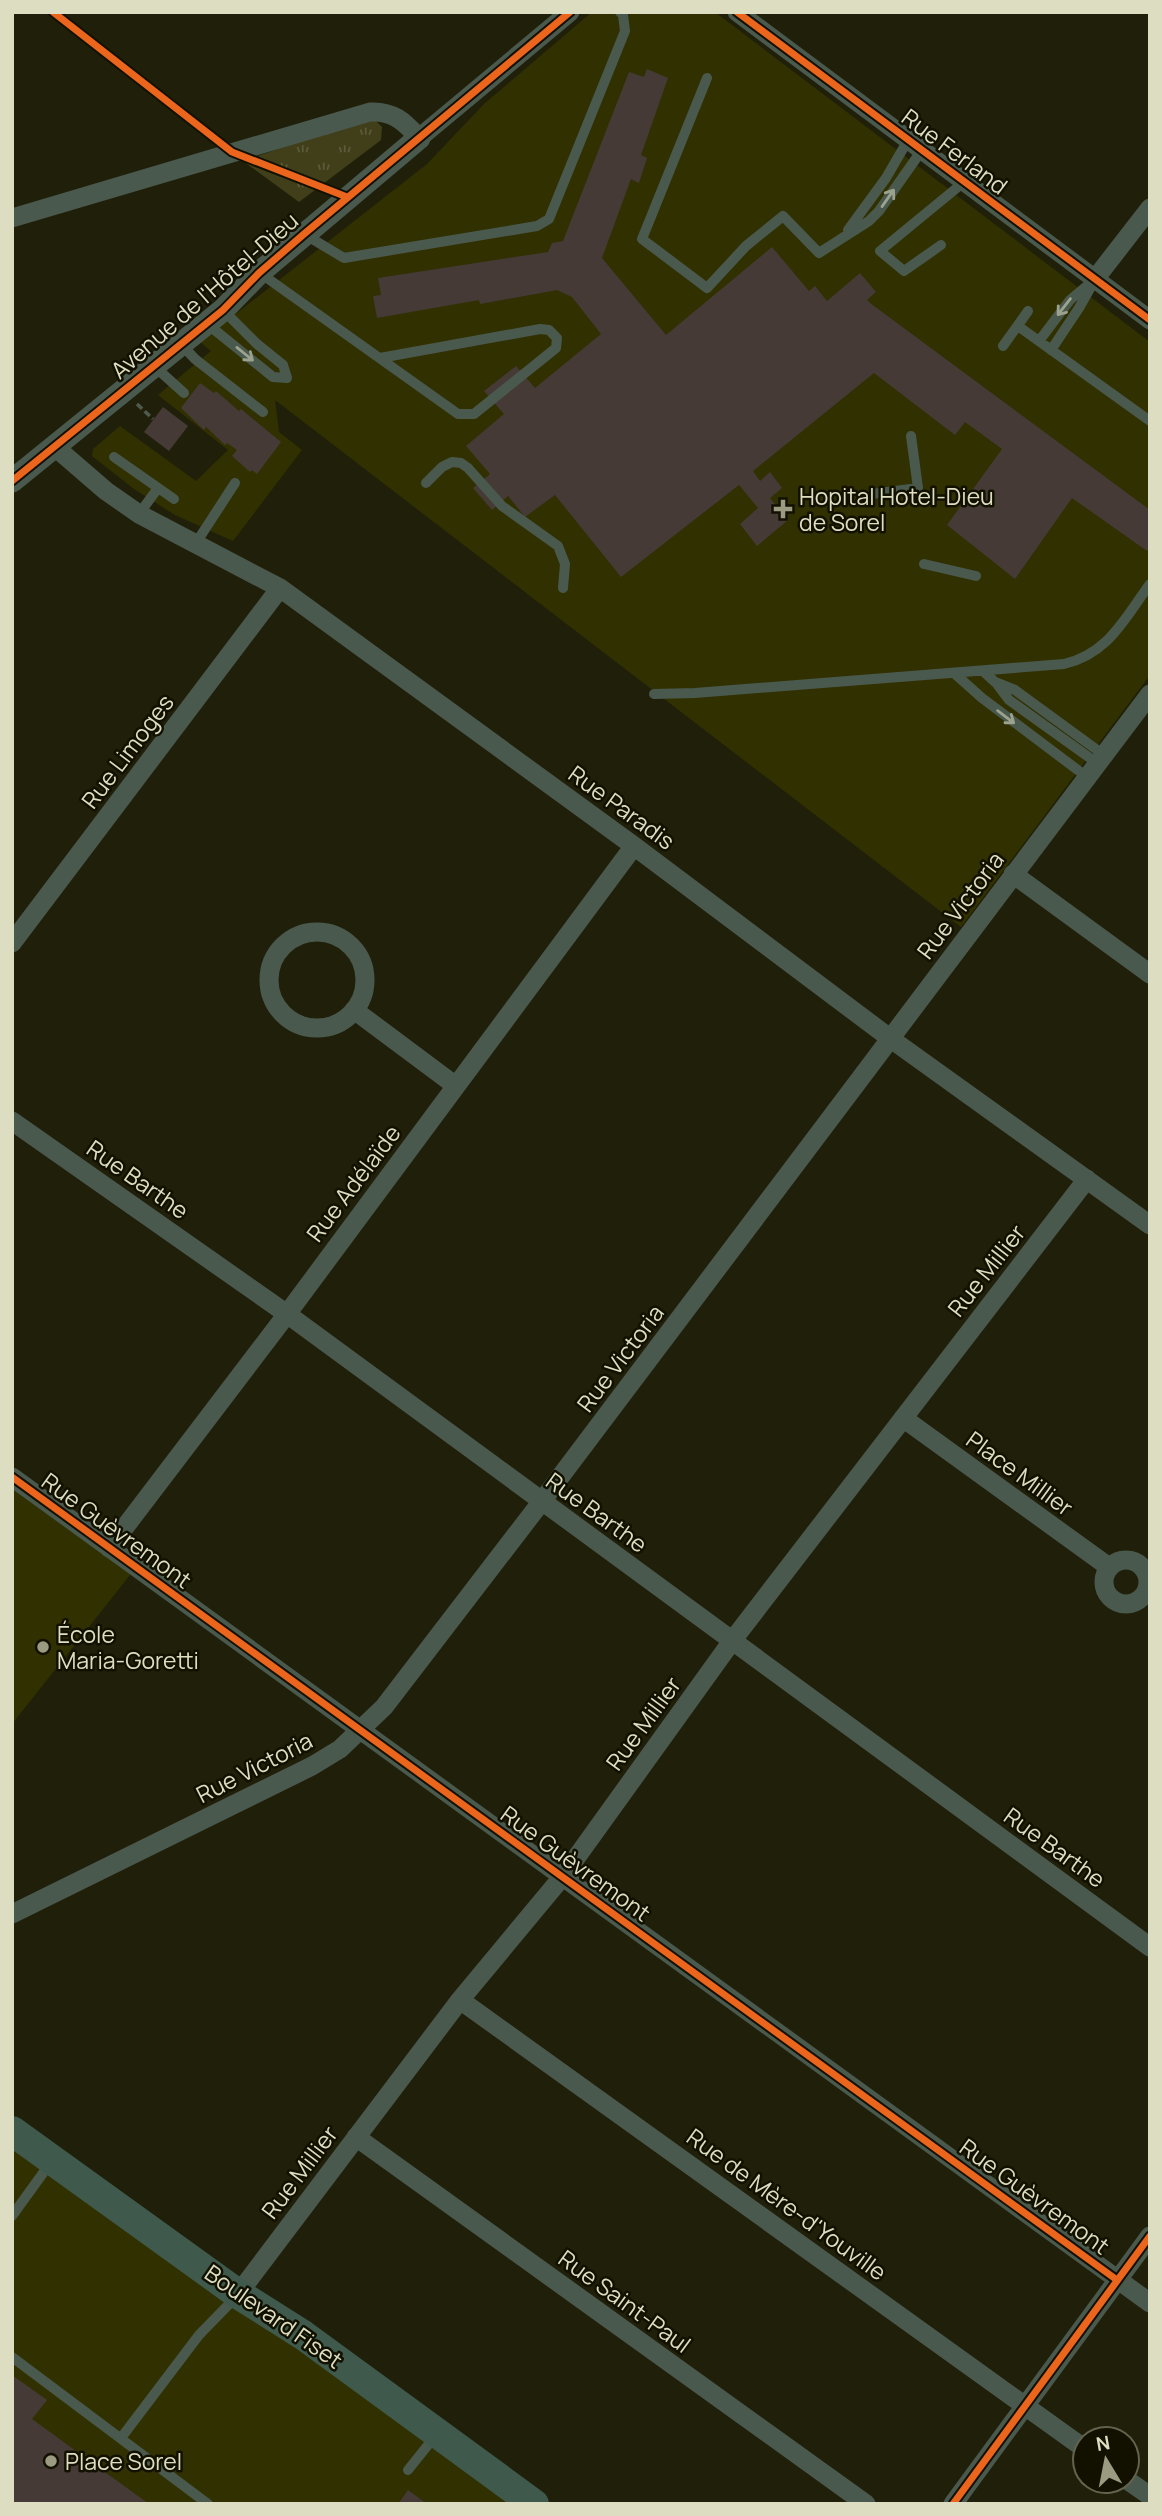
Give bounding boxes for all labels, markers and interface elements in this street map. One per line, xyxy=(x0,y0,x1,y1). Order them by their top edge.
street label: Rue Ferland xyxy=(896,101,1014,201)
one-way arrow xyxy=(881,189,895,208)
street label: Avenue de l'Hôtel-Dieu xyxy=(103,204,305,386)
one-way arrow xyxy=(1057,298,1072,316)
one-way arrow xyxy=(236,347,254,362)
place label: Hopital Hotel-Dieu de Sorel xyxy=(799,480,994,538)
marker: Hopital Hotel-Dieu de Sorel xyxy=(773,499,793,519)
street label: Rue Limoges xyxy=(73,687,181,815)
one-way arrow xyxy=(997,709,1015,724)
street label: Rue Paradis xyxy=(562,758,682,856)
street label: Rue Victoria xyxy=(909,845,1011,965)
street label: Rue Adélaïde xyxy=(299,1118,407,1248)
street label: Rue Barthe xyxy=(81,1132,195,1226)
street label: Rue Millier xyxy=(940,1217,1032,1323)
street label: Rue Victoria xyxy=(569,1298,671,1418)
street label: Place Millier xyxy=(960,1423,1080,1523)
street label: Rue Barthe xyxy=(540,1464,654,1560)
street label: Rue Guèvremont xyxy=(36,1465,198,1595)
place label: École Maria-Goretti xyxy=(57,1618,199,1676)
marker: École Maria-Goretti xyxy=(35,1639,51,1655)
street label: Rue Millier xyxy=(598,1670,688,1776)
street label: Rue Victoria xyxy=(190,1724,318,1810)
street label: Rue Guèvremont xyxy=(495,1798,657,1928)
street label: Rue Barthe xyxy=(998,1799,1112,1895)
street label: Rue Millier xyxy=(253,2119,345,2225)
street label: Rue de Mère-d'Youville xyxy=(681,2121,893,2287)
street label: Rue Guèvremont xyxy=(954,2131,1116,2261)
street label: Rue Saint-Paul xyxy=(552,2242,698,2360)
street label: Boulevard Fiset xyxy=(199,2257,349,2375)
north arrow xyxy=(1071,2425,1141,2495)
text: N xyxy=(1094,2429,1112,2457)
place label: Place Sorel xyxy=(65,2445,182,2477)
marker: Place Sorel xyxy=(43,2453,59,2469)

